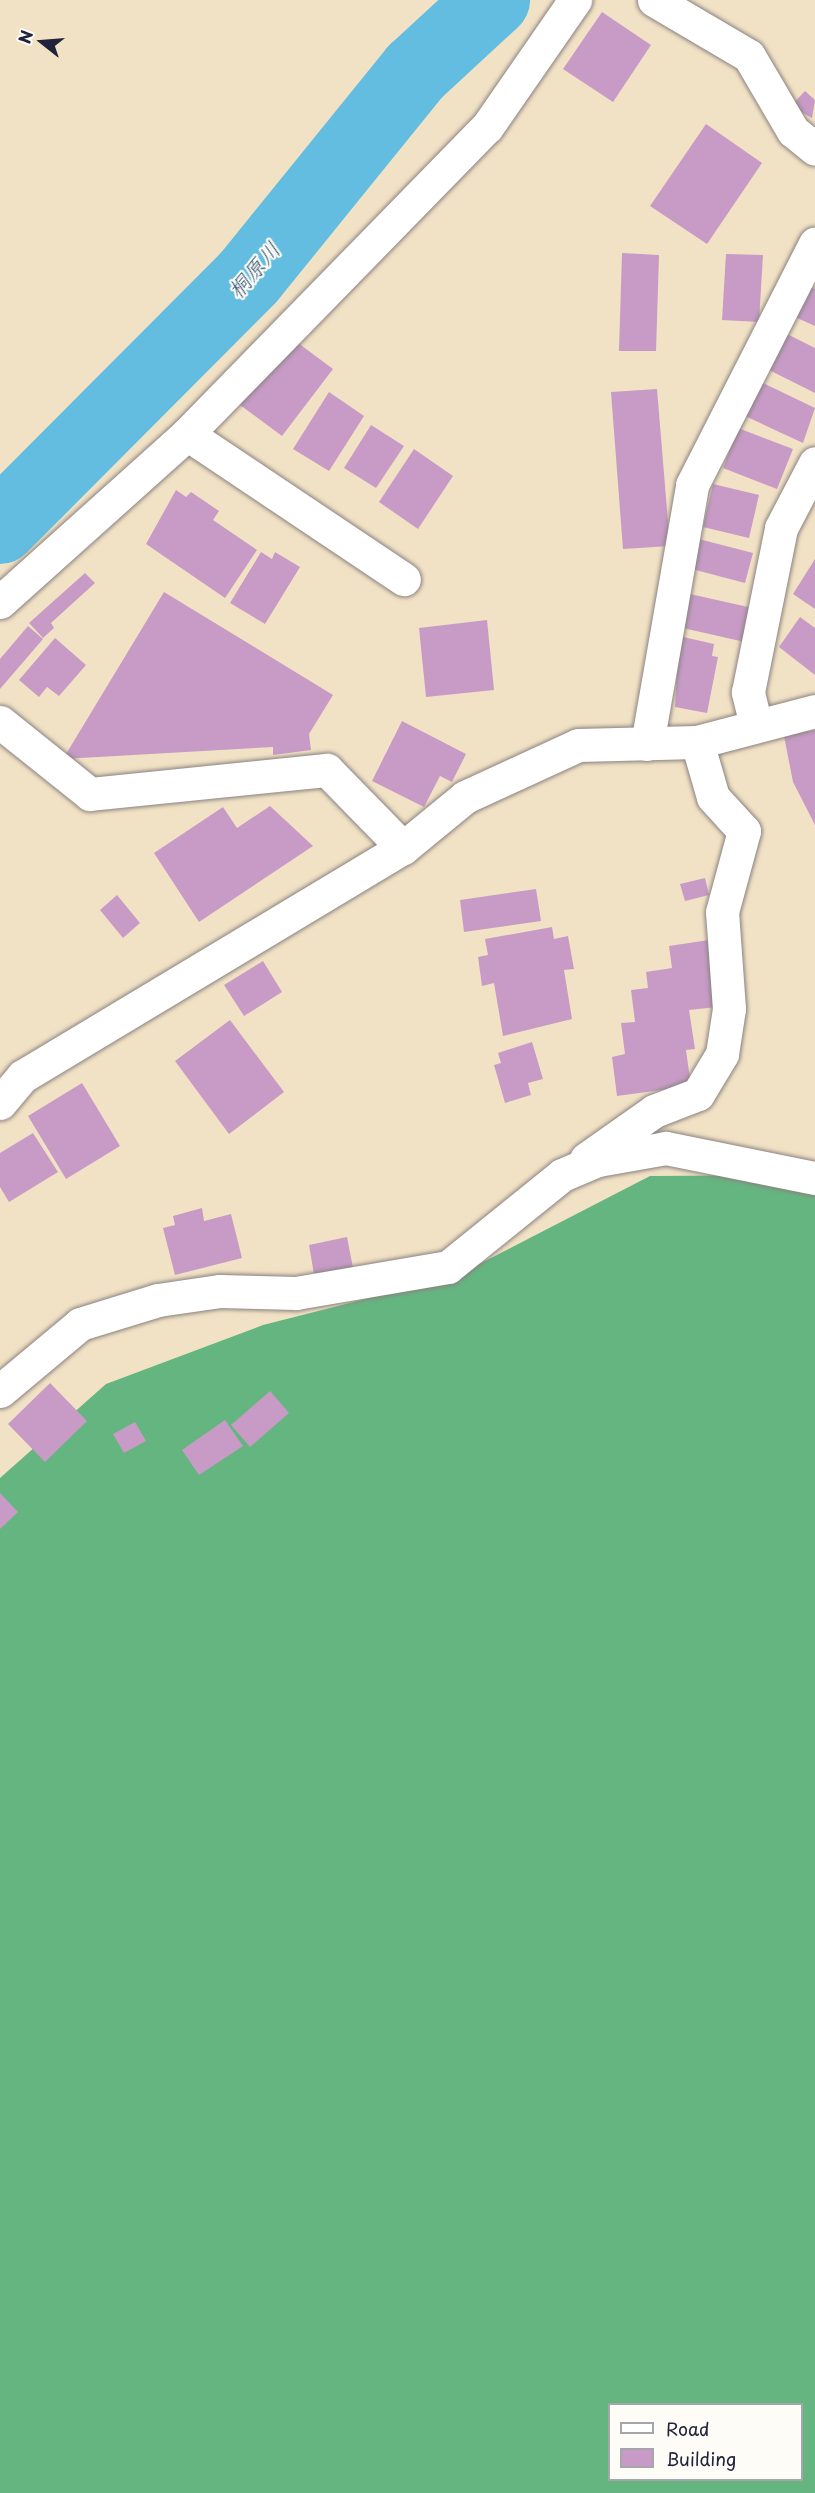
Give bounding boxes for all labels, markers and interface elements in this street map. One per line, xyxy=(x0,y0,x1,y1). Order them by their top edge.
north arrow xyxy=(12,12,72,72)
text: N xyxy=(11,27,38,46)
water label: 桐原川 xyxy=(221,235,285,303)
legend xyxy=(608,2403,803,2481)
text: Road xyxy=(666,2415,710,2442)
text: Building xyxy=(666,2445,736,2472)

